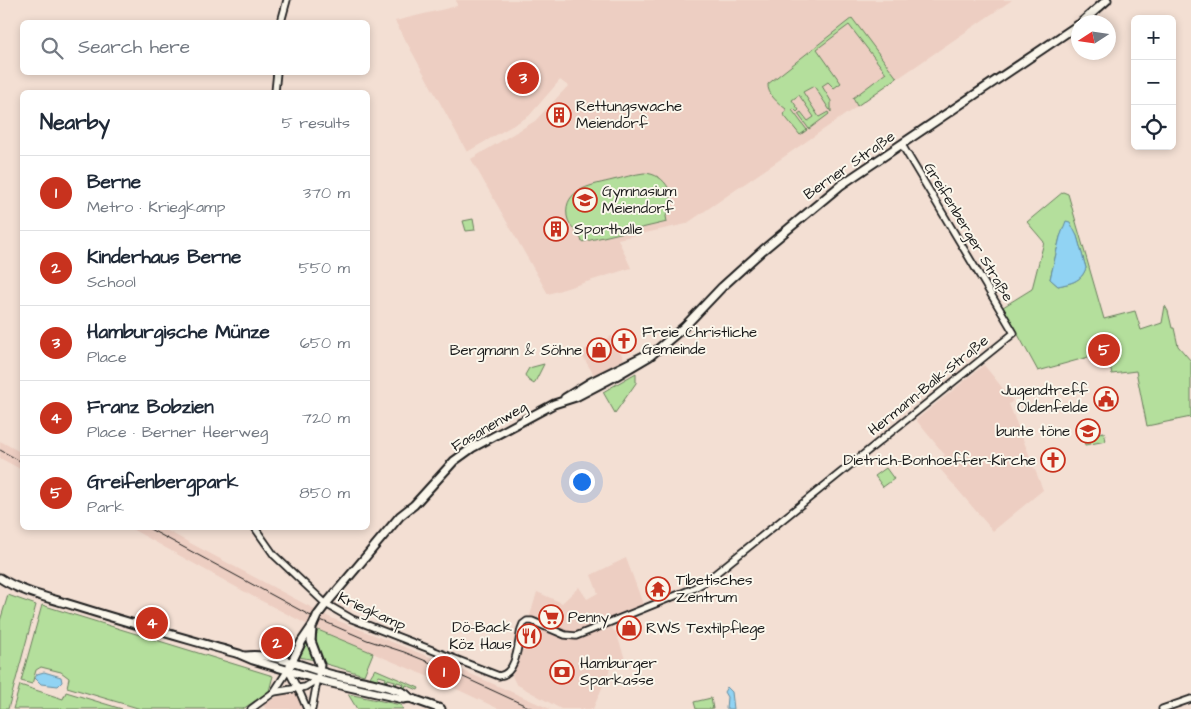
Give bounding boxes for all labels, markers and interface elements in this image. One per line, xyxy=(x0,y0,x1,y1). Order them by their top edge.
north arrow xyxy=(1071,15,1116,60)
map controls xyxy=(1131,15,1176,150)
button: + xyxy=(1131,15,1176,60)
search box xyxy=(20,20,370,75)
icon: search xyxy=(38,34,66,62)
text: Search here xyxy=(78,34,190,61)
pin: 3 xyxy=(507,59,539,97)
button: − xyxy=(1131,60,1176,105)
place label: Rettungswache Meiendorf xyxy=(576,96,682,134)
building icon: Rettungswache Meiendorf xyxy=(546,102,572,128)
button: locate xyxy=(1131,105,1176,150)
text: Nearby xyxy=(40,108,110,137)
text: 5 results xyxy=(282,112,350,134)
street label: Berner Straße xyxy=(799,126,899,205)
street label: Greifenberger Straße xyxy=(918,159,1018,306)
text: Berne xyxy=(87,169,141,196)
place label: Gymnasium Meiendorf xyxy=(602,181,677,219)
text: 1 xyxy=(55,182,57,204)
text: 370 m xyxy=(303,182,350,204)
school or university icon: Gymnasium Meiendorf xyxy=(572,187,598,213)
text: Metro · Kriegkamp xyxy=(87,196,225,218)
building icon: Sporthalle xyxy=(543,216,569,242)
place label: Sporthalle xyxy=(574,219,643,240)
text: Kinderhaus Berne xyxy=(87,244,241,271)
text: 2 xyxy=(51,257,61,279)
text: 550 m xyxy=(298,257,350,279)
text: School xyxy=(87,271,136,293)
text: Hamburgische Münze xyxy=(87,319,270,346)
place label: Freie Christliche Gemeinde xyxy=(642,322,757,360)
church icon: Freie Christliche Gemeinde xyxy=(611,328,637,354)
street label: Hermann-Balk-Straße xyxy=(864,330,993,441)
pin: 5 xyxy=(1088,331,1120,369)
text: 3 xyxy=(52,332,60,354)
text: 650 m xyxy=(300,332,350,354)
shop icon: Bergmann & Söhne xyxy=(586,337,612,363)
place label: Bergmann & Söhne xyxy=(450,340,582,362)
text: Place xyxy=(87,346,127,368)
place label: Jugendtreff Oldenfelde xyxy=(1001,380,1088,418)
public building icon: Jugendtreff Oldenfelde xyxy=(1093,386,1119,412)
text: Franz Bobzien xyxy=(87,394,214,421)
street label: Fasanenweg xyxy=(448,396,532,457)
text: 4 xyxy=(51,407,61,429)
text: 720 m xyxy=(302,407,350,429)
school or university icon: bunte töne xyxy=(1075,418,1101,444)
text: Place · Berner Heerweg xyxy=(87,421,268,443)
place label: bunte töne xyxy=(996,421,1070,442)
church icon: Dietrich-Bonhoeffer-Kirche xyxy=(1040,447,1066,473)
place label: Dietrich-Bonhoeffer-Kirche xyxy=(844,450,1036,471)
text: Greifenbergpark xyxy=(87,469,238,496)
your location xyxy=(569,469,595,495)
text: 5 xyxy=(50,482,62,504)
text: 850 m xyxy=(299,482,350,504)
text: Park xyxy=(87,496,124,518)
place label: Tibetisches Zentrum xyxy=(676,570,753,608)
temple icon: Tibetisches Zentrum xyxy=(645,576,671,602)
street label: Kriegkamp xyxy=(334,587,409,637)
pin: 4 xyxy=(136,604,168,642)
supermarket icon: Penny xyxy=(538,604,564,630)
place label: Penny xyxy=(568,607,609,629)
shop icon: RWS Textilpflege xyxy=(616,615,642,641)
place label: Dö-Back Köz Haus xyxy=(449,617,512,655)
place label: RWS Textilpflege xyxy=(646,618,765,640)
restaurant icon: Dö-Back Köz Haus xyxy=(516,623,542,649)
pin: 2 xyxy=(261,624,293,662)
pin: 1 xyxy=(428,653,460,691)
place label: Hamburger Sparkasse xyxy=(580,653,657,691)
bank icon: Hamburger Sparkasse xyxy=(549,659,575,685)

